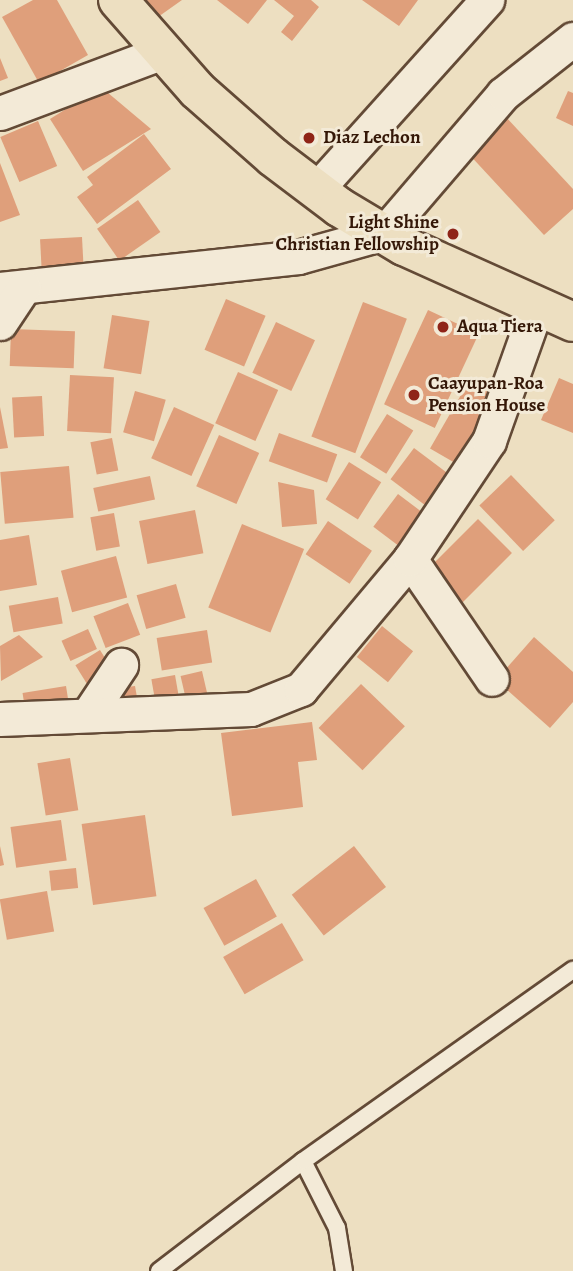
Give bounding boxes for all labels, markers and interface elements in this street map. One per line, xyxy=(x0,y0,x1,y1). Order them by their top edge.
place label: Diaz Lechon xyxy=(323,127,421,149)
marker: Diaz Lechon xyxy=(301,130,317,146)
place label: Light Shine Christian Fellowship xyxy=(276,212,439,256)
marker: Light Shine Christian Fellowship xyxy=(445,226,461,242)
place label: Aqua Tiera xyxy=(457,316,543,338)
marker: Aqua Tiera xyxy=(435,319,451,335)
place label: Caayupan-Roa Pension House xyxy=(428,373,545,417)
marker: Caayupan-Roa Pension House xyxy=(406,387,422,403)

